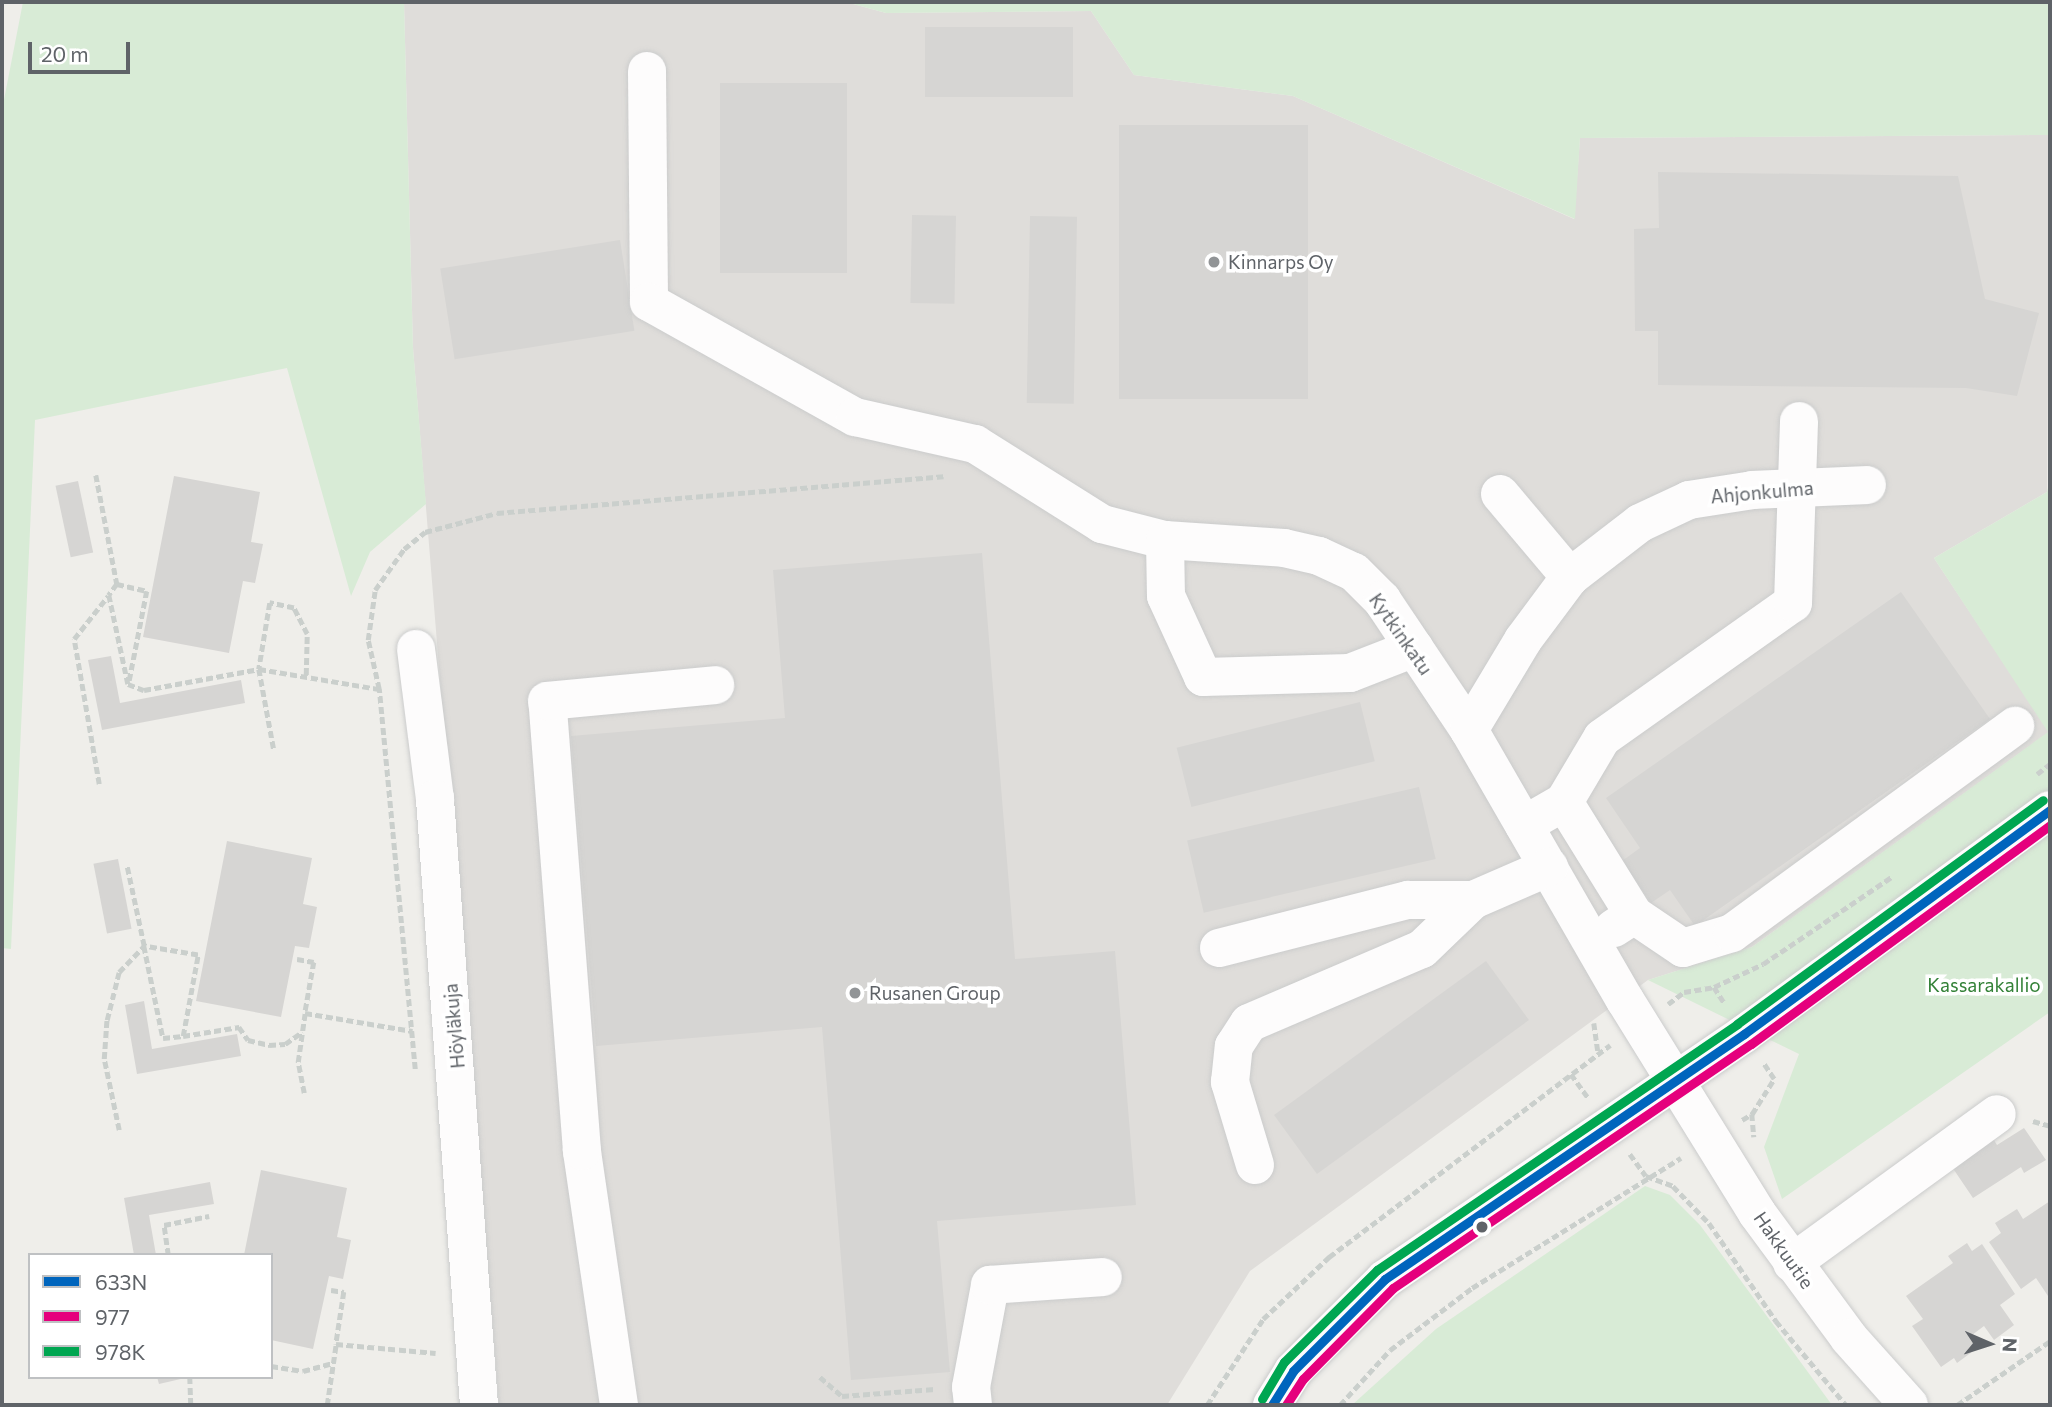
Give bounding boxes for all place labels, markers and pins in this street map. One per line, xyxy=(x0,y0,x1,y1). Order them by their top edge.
place label: Kinnarps Oy xyxy=(1228,251,1334,273)
marker: Kinnarps Oy xyxy=(1206,254,1222,270)
place label: Rusanen Group xyxy=(869,982,1001,1004)
marker: Rusanen Group xyxy=(847,985,863,1001)
unlabelled marker xyxy=(1475,1220,1489,1234)

